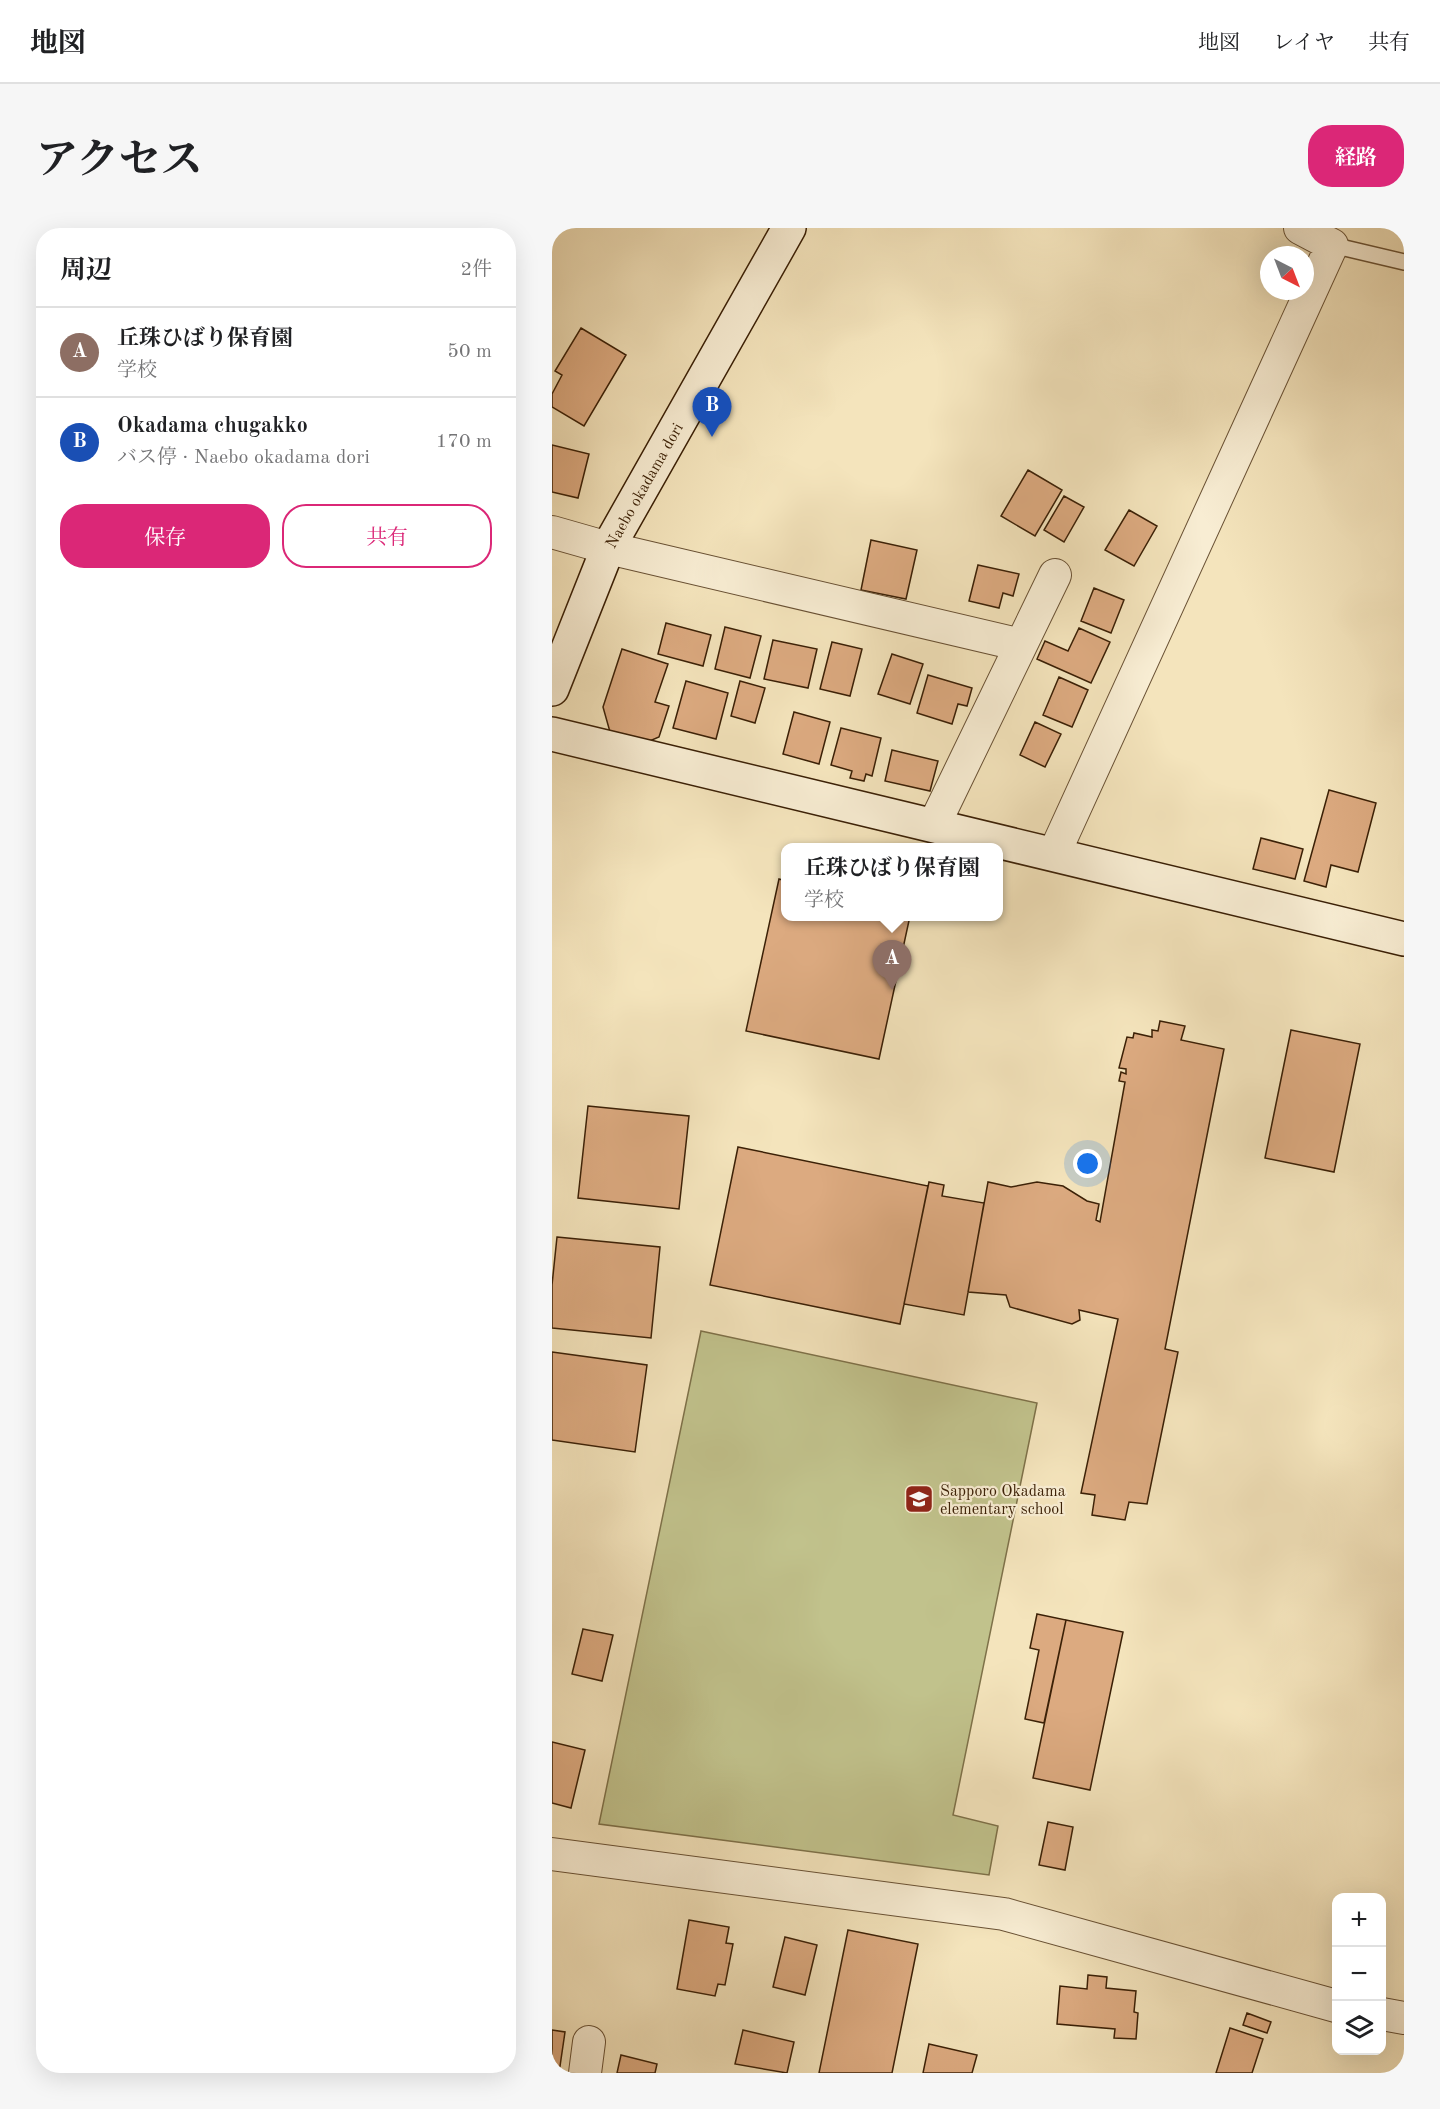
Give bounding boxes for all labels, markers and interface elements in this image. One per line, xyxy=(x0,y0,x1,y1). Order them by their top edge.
text: 地図 xyxy=(30,31,86,59)
text: 地図 xyxy=(1198,33,1240,54)
text: レイヤ xyxy=(1273,33,1335,54)
text: 共有 xyxy=(1368,33,1410,54)
button: 経路 xyxy=(1308,125,1404,187)
text: アクセス xyxy=(36,141,203,183)
north arrow xyxy=(1260,246,1314,300)
text: 周辺 xyxy=(60,258,112,284)
text: 2件 xyxy=(460,260,492,280)
text: 丘珠ひばり保育園 xyxy=(117,328,293,350)
text: A xyxy=(72,342,87,362)
text: 50 m xyxy=(447,342,492,362)
text: 学校 xyxy=(117,361,157,381)
pin: B xyxy=(692,388,732,437)
text: Okadama chugakko xyxy=(117,415,308,437)
street label: Naebo okadama dori xyxy=(604,421,687,551)
text: B xyxy=(72,432,87,452)
text: 170 m xyxy=(436,432,492,452)
text: バス停 · Naebo okadama dori xyxy=(117,448,370,468)
button: 保存 xyxy=(60,504,270,568)
button: 共有 xyxy=(282,504,492,568)
popup xyxy=(781,843,1003,921)
text: 丘珠ひばり保育園 xyxy=(804,858,980,880)
text: 学校 xyxy=(804,891,844,911)
pin: A xyxy=(872,940,912,990)
your location xyxy=(1073,1149,1102,1178)
school or university icon: Sapporo Okadama elementary school xyxy=(903,1483,935,1515)
place label: Sapporo Okadama elementary school xyxy=(940,1484,1066,1518)
map controls xyxy=(1332,1893,1386,2055)
button: + xyxy=(1332,1893,1386,1947)
button: − xyxy=(1332,1947,1386,2001)
button: layers xyxy=(1332,2001,1386,2055)

